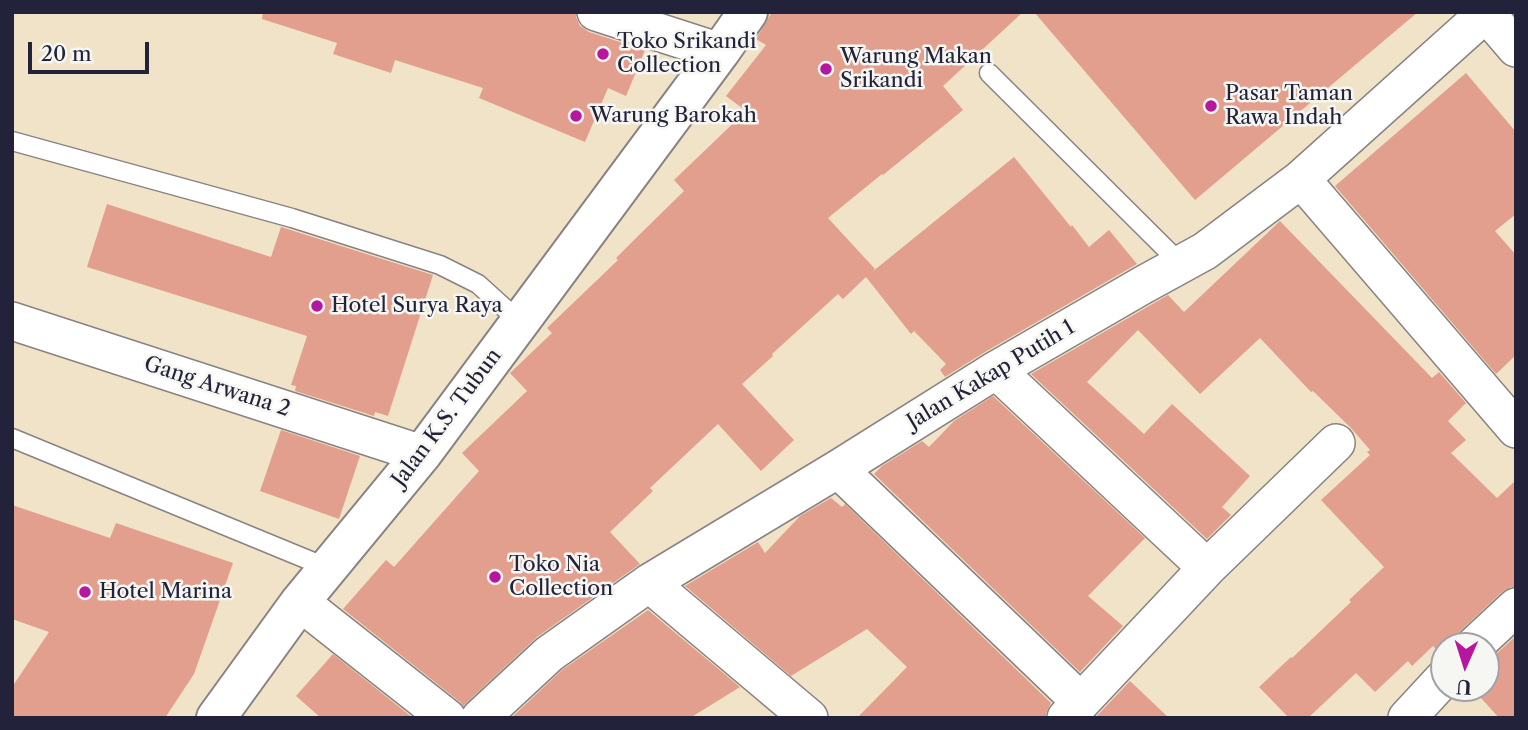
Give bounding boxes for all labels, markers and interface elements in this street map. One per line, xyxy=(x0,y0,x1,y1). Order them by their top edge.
scale bar xyxy=(32,28,152,72)
place label: Toko Srikandi Collection xyxy=(617,29,756,79)
text: 20 m xyxy=(41,41,92,66)
place label: Warung Makan Srikandi xyxy=(840,44,992,94)
marker: Toko Srikandi Collection xyxy=(595,46,611,62)
marker: Warung Makan Srikandi xyxy=(818,61,834,77)
place label: Pasar Taman Rawa Indah xyxy=(1225,81,1353,131)
marker: Pasar Taman Rawa Indah xyxy=(1203,98,1219,114)
place label: Warung Barokah xyxy=(590,103,757,129)
marker: Warung Barokah xyxy=(568,108,584,124)
place label: Hotel Surya Raya xyxy=(331,293,503,319)
marker: Hotel Surya Raya xyxy=(309,298,325,314)
street label: Jalan Kakap Putih 1 xyxy=(903,315,1079,435)
street label: Jalan K.S. Tubun xyxy=(387,344,507,492)
street label: Gang Arwana 2 xyxy=(141,352,293,422)
place label: Toko Nia Collection xyxy=(509,552,613,602)
marker: Toko Nia Collection xyxy=(487,569,503,585)
place label: Hotel Marina xyxy=(99,579,232,605)
marker: Hotel Marina xyxy=(77,584,93,600)
north arrow xyxy=(1430,632,1500,702)
text: U xyxy=(1456,675,1472,698)

